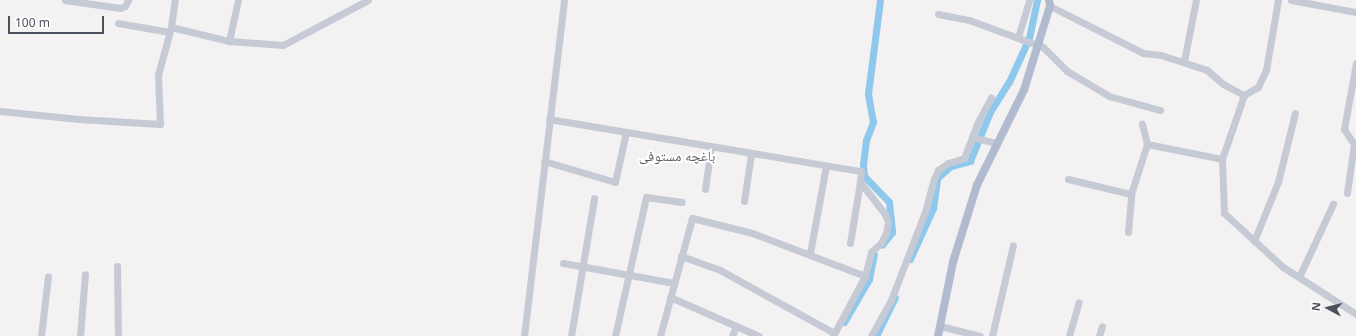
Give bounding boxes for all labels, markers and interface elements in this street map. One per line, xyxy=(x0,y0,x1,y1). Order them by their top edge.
scale bar xyxy=(10,8,106,34)
text: 100 m xyxy=(15,14,50,31)
district label: باغچه مستوفی xyxy=(639,148,715,164)
north arrow xyxy=(1308,288,1348,328)
text: N xyxy=(1308,301,1324,312)

